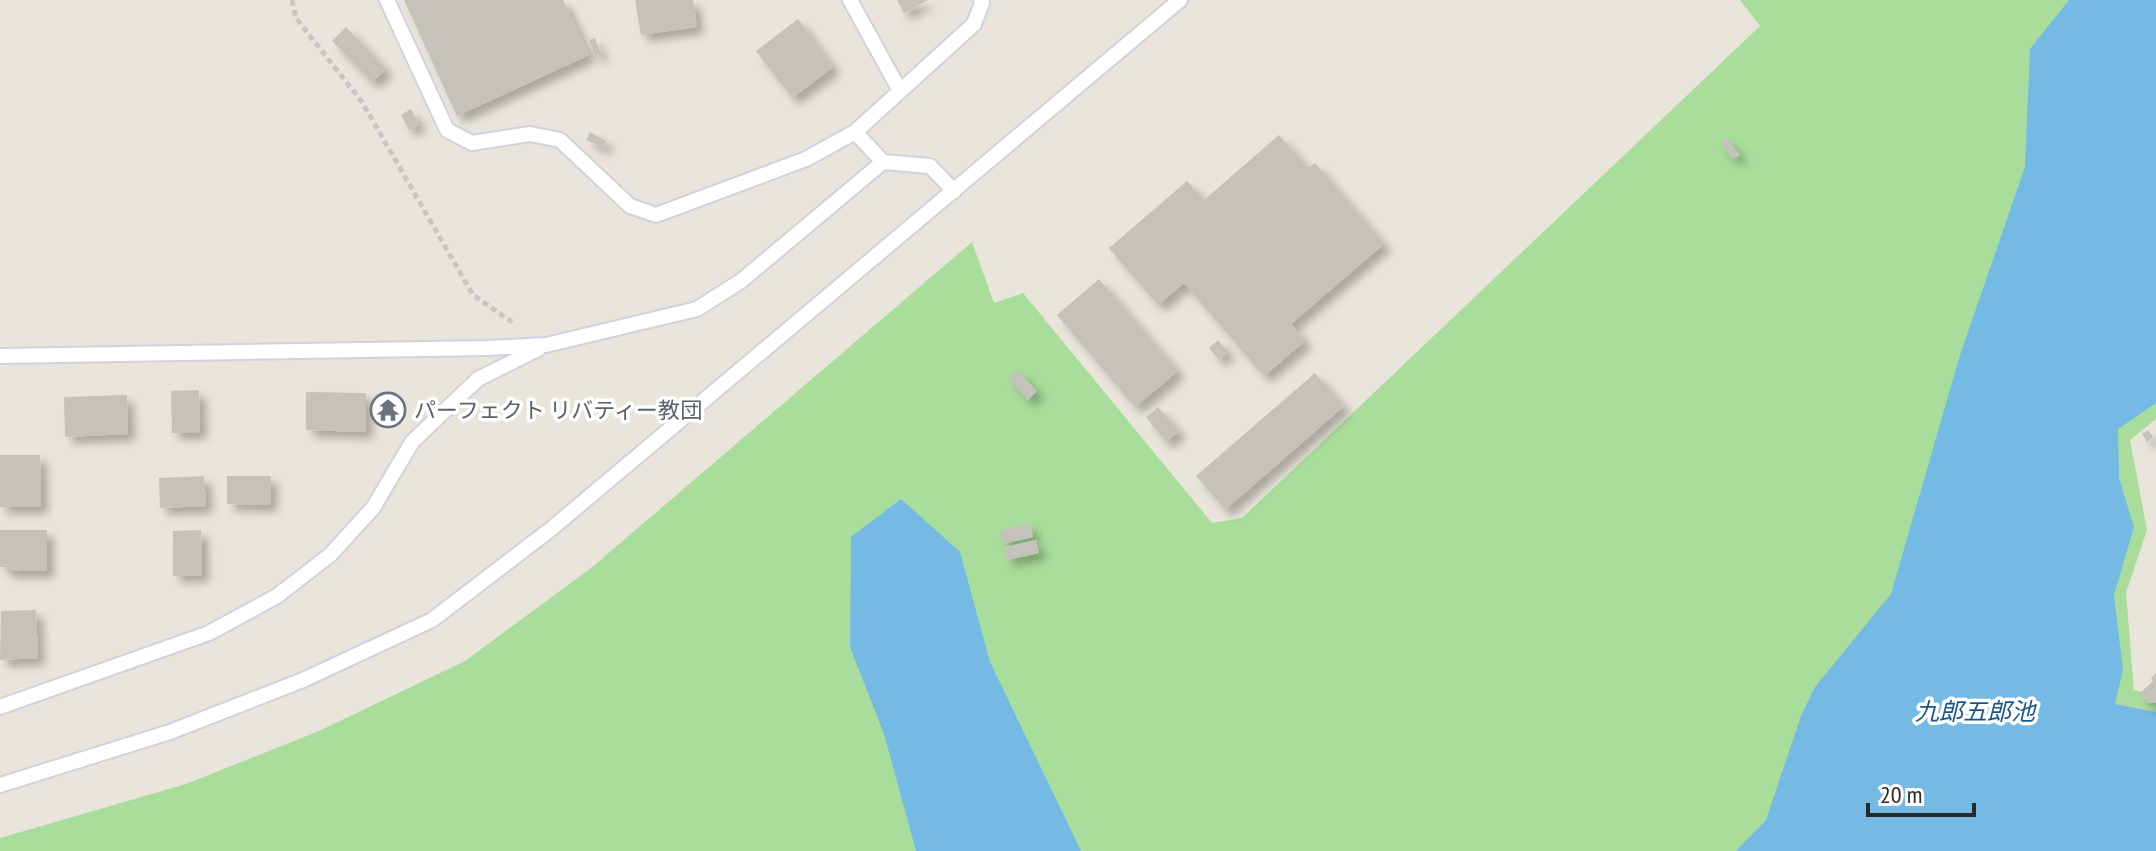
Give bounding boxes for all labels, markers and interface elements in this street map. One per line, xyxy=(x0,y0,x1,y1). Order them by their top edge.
temple icon: パーフェクト リバティー教団 xyxy=(369,391,407,429)
place label: パーフェクト リバティー教団 xyxy=(414,396,702,424)
water label: 九郎五郎池 xyxy=(1915,696,2037,727)
scale bar xyxy=(1868,767,1974,817)
text: 20 m xyxy=(1880,779,1922,810)

